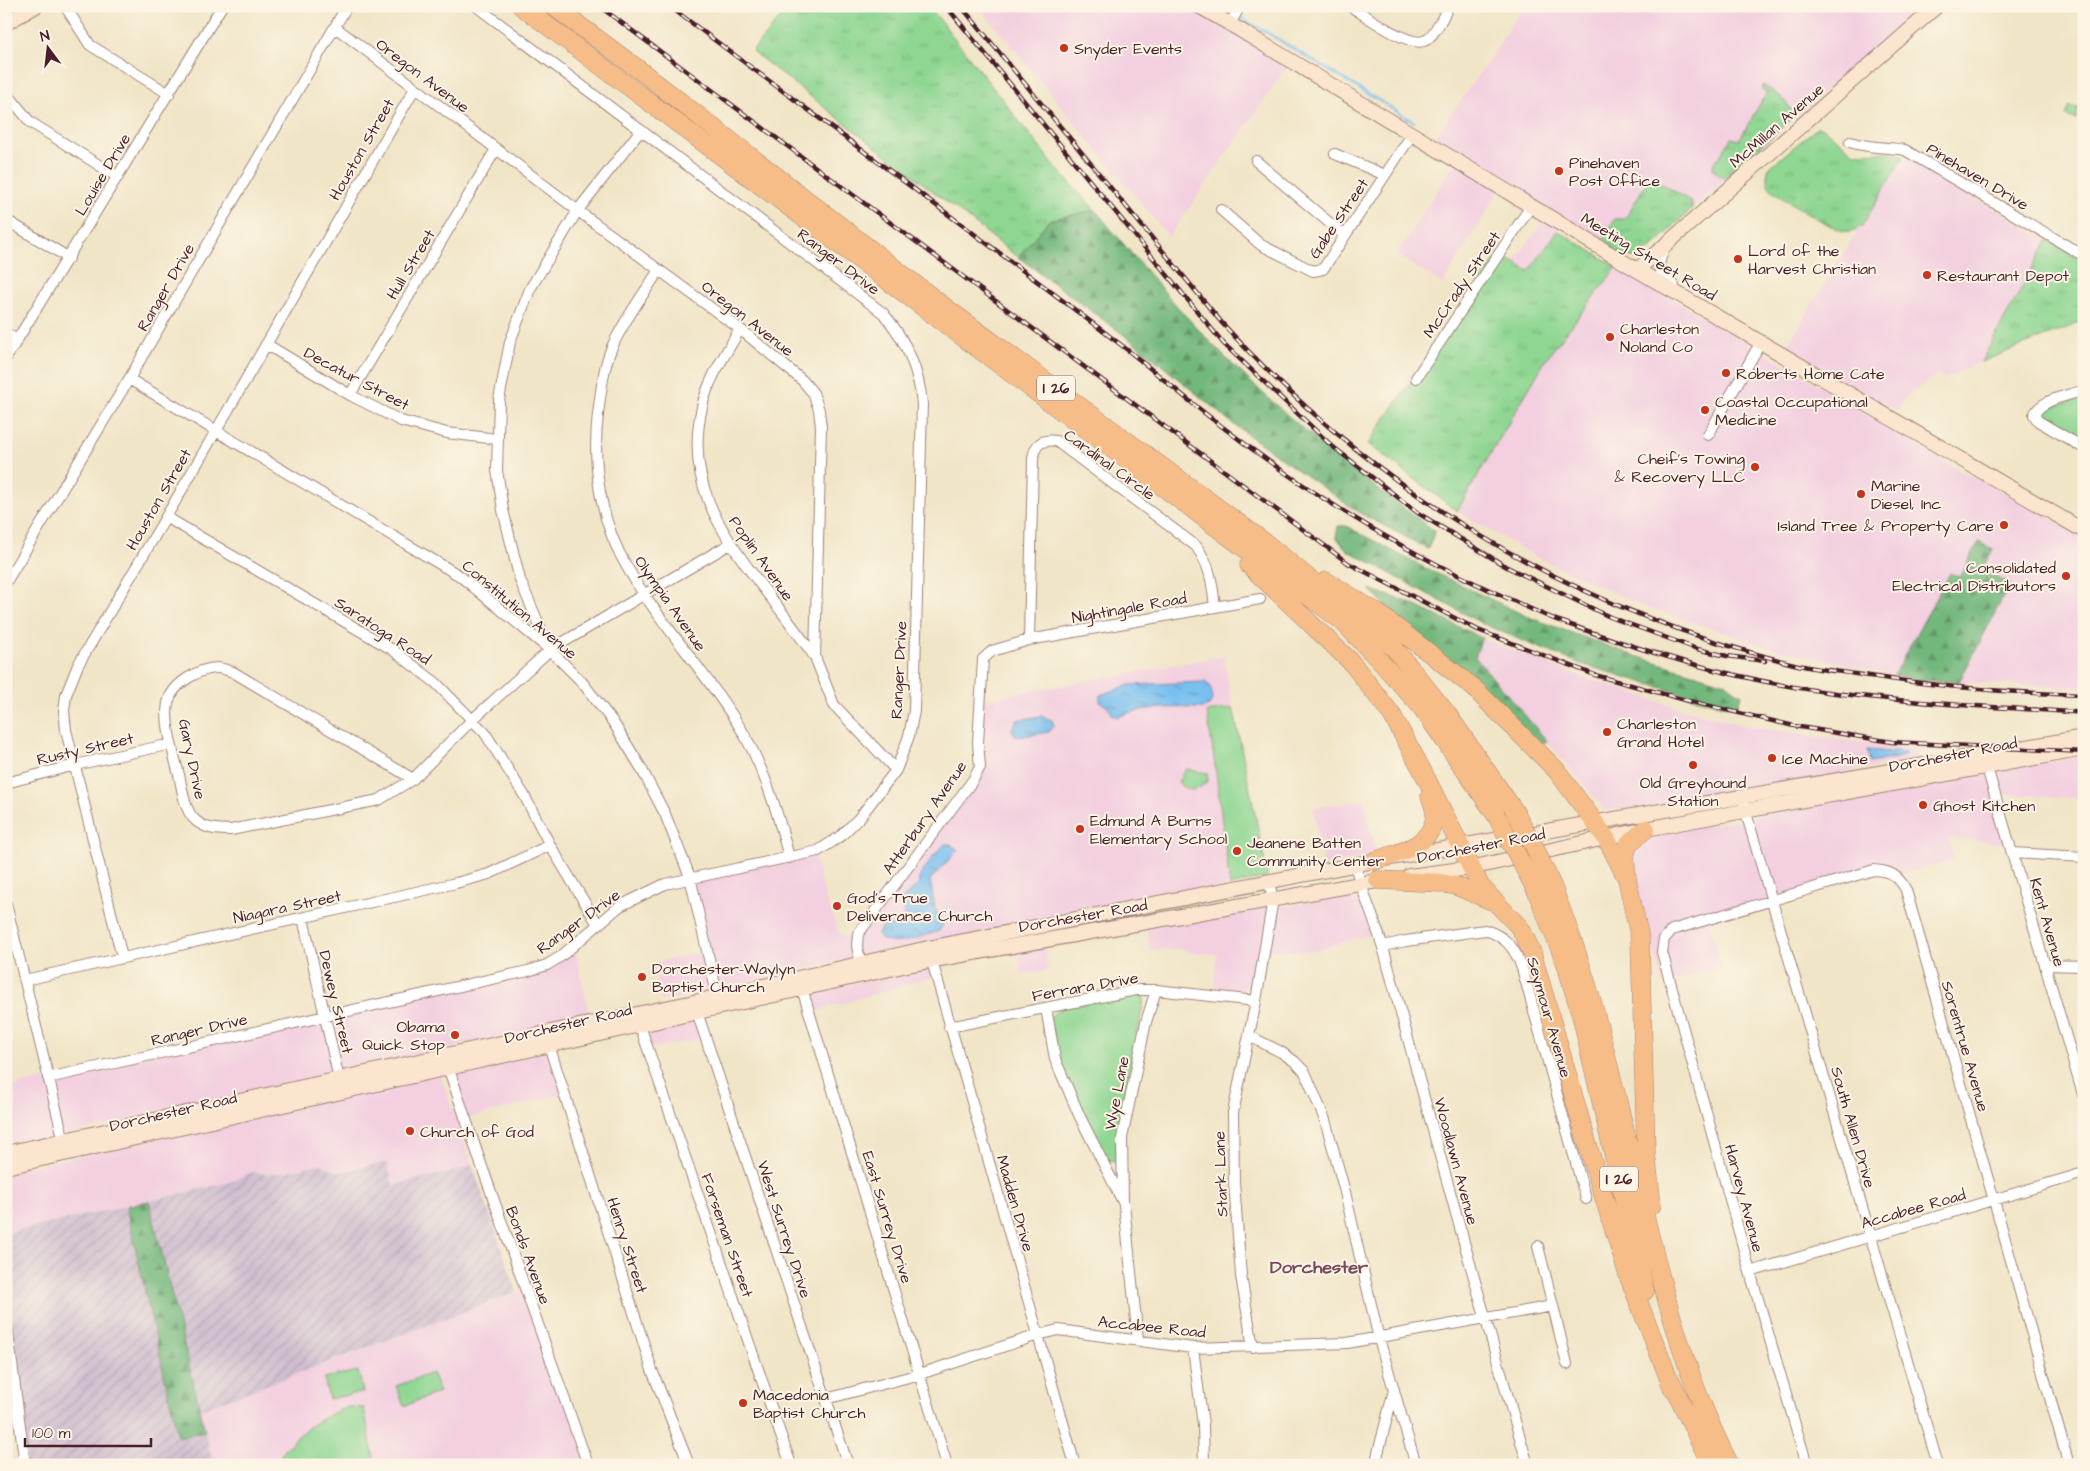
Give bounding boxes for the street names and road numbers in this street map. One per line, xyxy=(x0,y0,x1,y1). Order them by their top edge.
street label: Oregon Avenue xyxy=(371,33,474,119)
street label: McMillan Avenue xyxy=(1725,78,1829,173)
street label: Houston Street xyxy=(324,94,400,204)
street label: Louise Drive xyxy=(70,129,136,220)
street label: Pinehaven Drive xyxy=(1922,138,2033,216)
street label: Gabe Street xyxy=(1304,174,1374,263)
street label: Meeting Street Road xyxy=(1576,208,1720,307)
street label: Ranger Drive xyxy=(792,223,885,301)
street label: Hull Street xyxy=(381,225,441,304)
street label: McCrady Street xyxy=(1418,226,1507,343)
street label: Ranger Drive xyxy=(132,239,201,336)
street label: Oregon Avenue xyxy=(696,276,798,363)
street label: Decatur Street xyxy=(300,342,414,416)
road number: I 26 xyxy=(1037,376,1075,400)
street label: Cardinal Circle xyxy=(1059,424,1160,506)
street label: Houston Street xyxy=(121,444,197,554)
street label: Poplin Avenue xyxy=(724,512,799,606)
street label: Olympia Avenue xyxy=(628,551,712,657)
street label: Constitution Avenue xyxy=(457,555,582,665)
street label: Nightingale Road xyxy=(1070,587,1188,630)
street label: Saratoga Road xyxy=(330,592,435,671)
street label: Ranger Drive xyxy=(885,620,914,720)
street label: Gary Drive xyxy=(172,717,211,802)
street label: Rusty Street xyxy=(35,727,136,772)
street label: Dorchester Road xyxy=(1887,732,2019,778)
street label: Atterbury Avenue xyxy=(877,756,973,879)
street label: Dorchester Road xyxy=(1415,823,1547,869)
street label: Kent Avenue xyxy=(2024,875,2070,969)
street label: Ranger Drive xyxy=(532,884,626,960)
street label: Niagara Street xyxy=(231,885,344,930)
street label: Dorchester Road xyxy=(1017,894,1149,938)
street label: Dewey Street xyxy=(313,949,359,1057)
street label: Seymour Avenue xyxy=(1520,954,1577,1081)
street label: Ferrara Drive xyxy=(1030,967,1140,1007)
street label: Sorentrue Avenue xyxy=(1936,978,1994,1115)
street label: Dorchester Road xyxy=(502,999,634,1049)
street label: Ranger Drive xyxy=(149,1008,250,1053)
street label: Wye Lane xyxy=(1099,1054,1136,1132)
street label: South Allen Drive xyxy=(1825,1064,1881,1191)
street label: Dorchester Road xyxy=(107,1087,239,1137)
street label: Woodlawn Avenue xyxy=(1428,1095,1484,1228)
street label: Stark Lane xyxy=(1208,1130,1233,1217)
street label: Harvey Avenue xyxy=(1718,1142,1769,1255)
street label: East Surrey Drive xyxy=(856,1149,918,1287)
street label: Madden Drive xyxy=(991,1152,1039,1254)
street label: West Surrey Drive xyxy=(751,1158,817,1301)
road number: I 26 xyxy=(1600,1166,1638,1192)
street label: Forseman Street xyxy=(695,1170,759,1301)
street label: Accabee Road xyxy=(1858,1183,1968,1234)
street label: Henry Street xyxy=(600,1194,653,1297)
street label: Bonds Avenue xyxy=(500,1203,556,1308)
street label: Accabee Road xyxy=(1097,1310,1207,1344)

